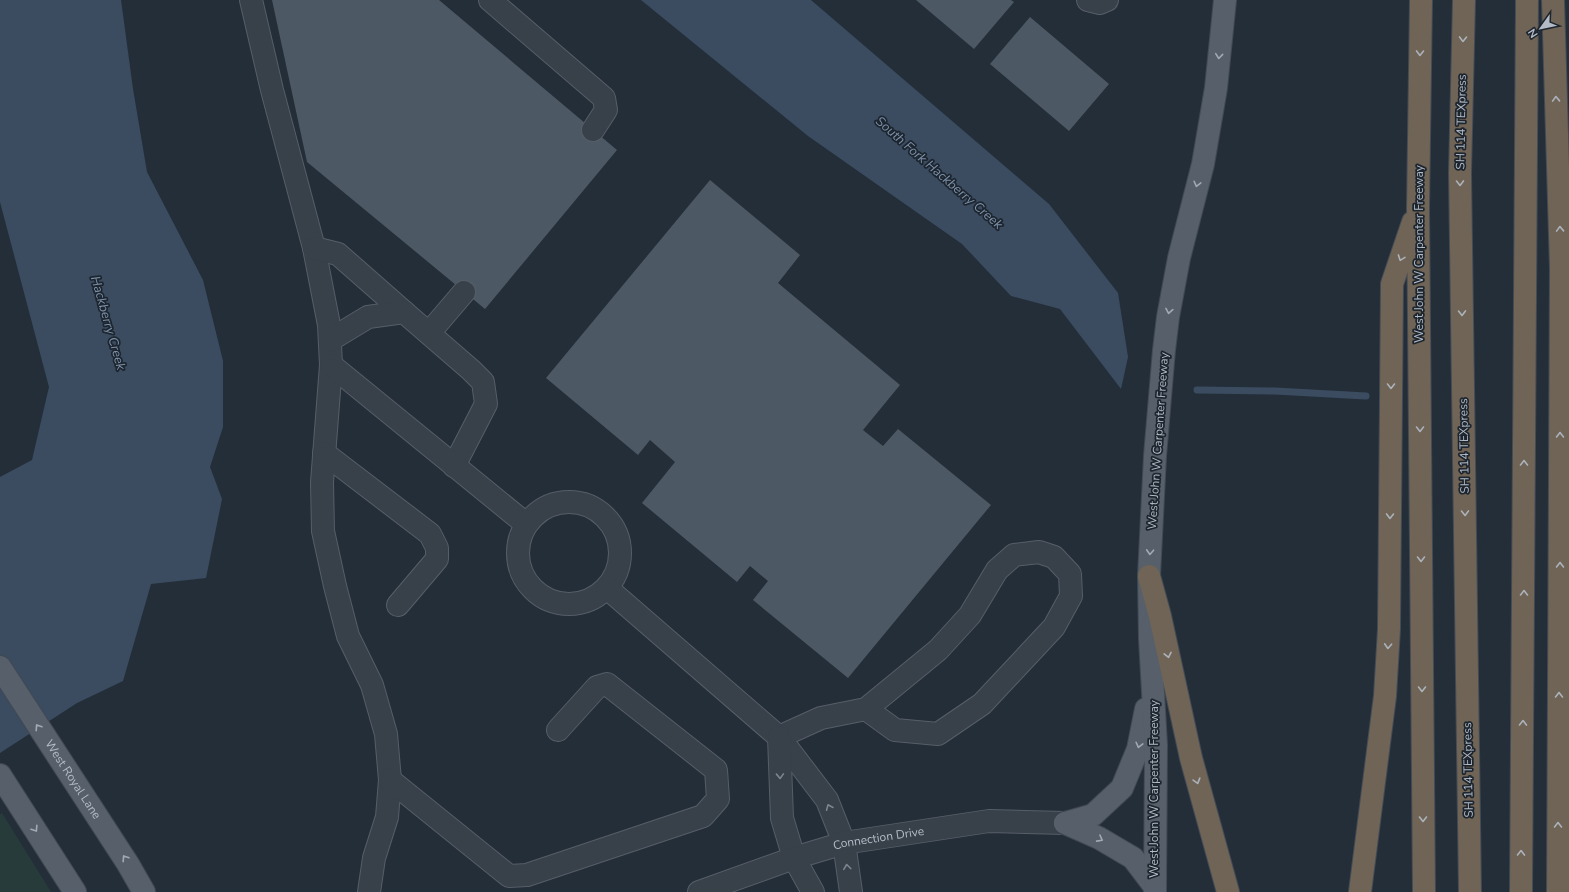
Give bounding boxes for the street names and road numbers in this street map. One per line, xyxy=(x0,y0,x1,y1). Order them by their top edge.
street label: SH 114 TEXpress xyxy=(1452,74,1470,170)
street label: West John W Carpenter Freeway xyxy=(1411,164,1427,343)
street label: West John W Carpenter Freeway xyxy=(1144,351,1172,530)
street label: SH 114 TEXpress xyxy=(1455,398,1473,494)
street label: West John W Carpenter Freeway xyxy=(1146,699,1162,878)
street label: SH 114 TEXpress xyxy=(1459,722,1477,818)
street label: West Royal Lane xyxy=(41,737,105,822)
street label: Connection Drive xyxy=(831,823,925,854)

